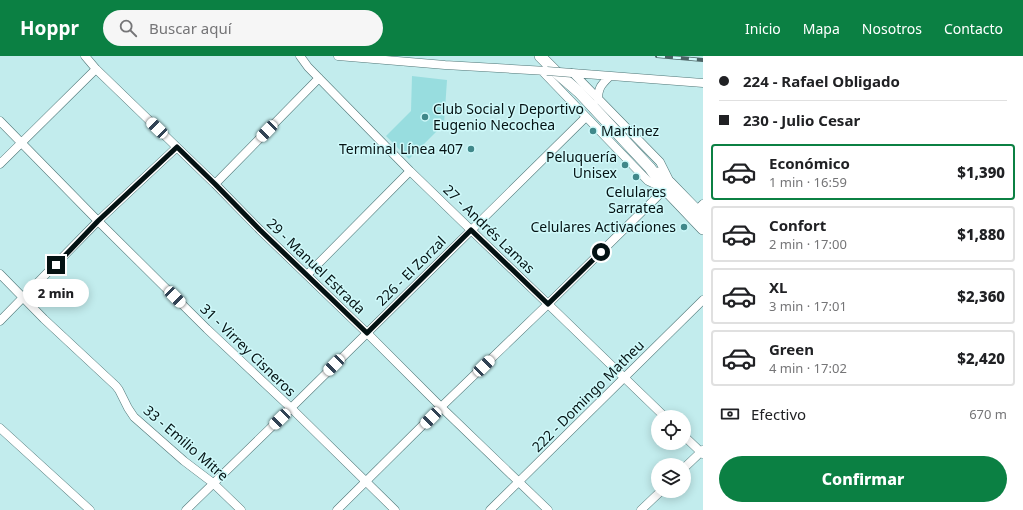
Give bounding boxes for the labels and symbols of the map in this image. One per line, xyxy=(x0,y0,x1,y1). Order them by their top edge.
place label: Club Social y Deportivo Eugenio Necochea xyxy=(433,99,584,134)
marker: Club Social y Deportivo Eugenio Necochea xyxy=(420,112,430,122)
car xyxy=(144,115,170,141)
car xyxy=(254,118,280,144)
place label: Martinez xyxy=(601,121,659,140)
marker: Martinez xyxy=(588,126,598,136)
place label: Terminal Línea 407 xyxy=(339,139,463,158)
marker: Terminal Línea 407 xyxy=(466,144,476,154)
place label: Peluquería Unisex xyxy=(546,147,618,182)
marker: Peluquería Unisex xyxy=(620,160,630,170)
marker: Celulares Sarratea xyxy=(631,172,641,182)
street label: 27 - Andrés Lamas xyxy=(439,180,540,278)
place label: Celulares Sarratea xyxy=(606,182,667,217)
street label: 29 - Manuel Estrada xyxy=(263,214,370,318)
place label: Celulares Activaciones xyxy=(530,217,676,236)
marker: Celulares Activaciones xyxy=(679,222,689,232)
street label: 226 - El Zorzal xyxy=(372,232,450,310)
route start xyxy=(592,243,610,261)
route end xyxy=(47,256,65,274)
callout: 2 min xyxy=(23,279,89,307)
car xyxy=(162,284,188,310)
street label: 31 - Virrey Cisneros xyxy=(196,299,300,400)
street label: 222 - Domingo Matheu xyxy=(527,335,648,456)
car xyxy=(321,352,347,378)
car xyxy=(471,353,497,379)
street label: 33 - Emilio Mitre xyxy=(140,401,233,485)
car xyxy=(418,405,444,431)
car xyxy=(267,406,293,432)

